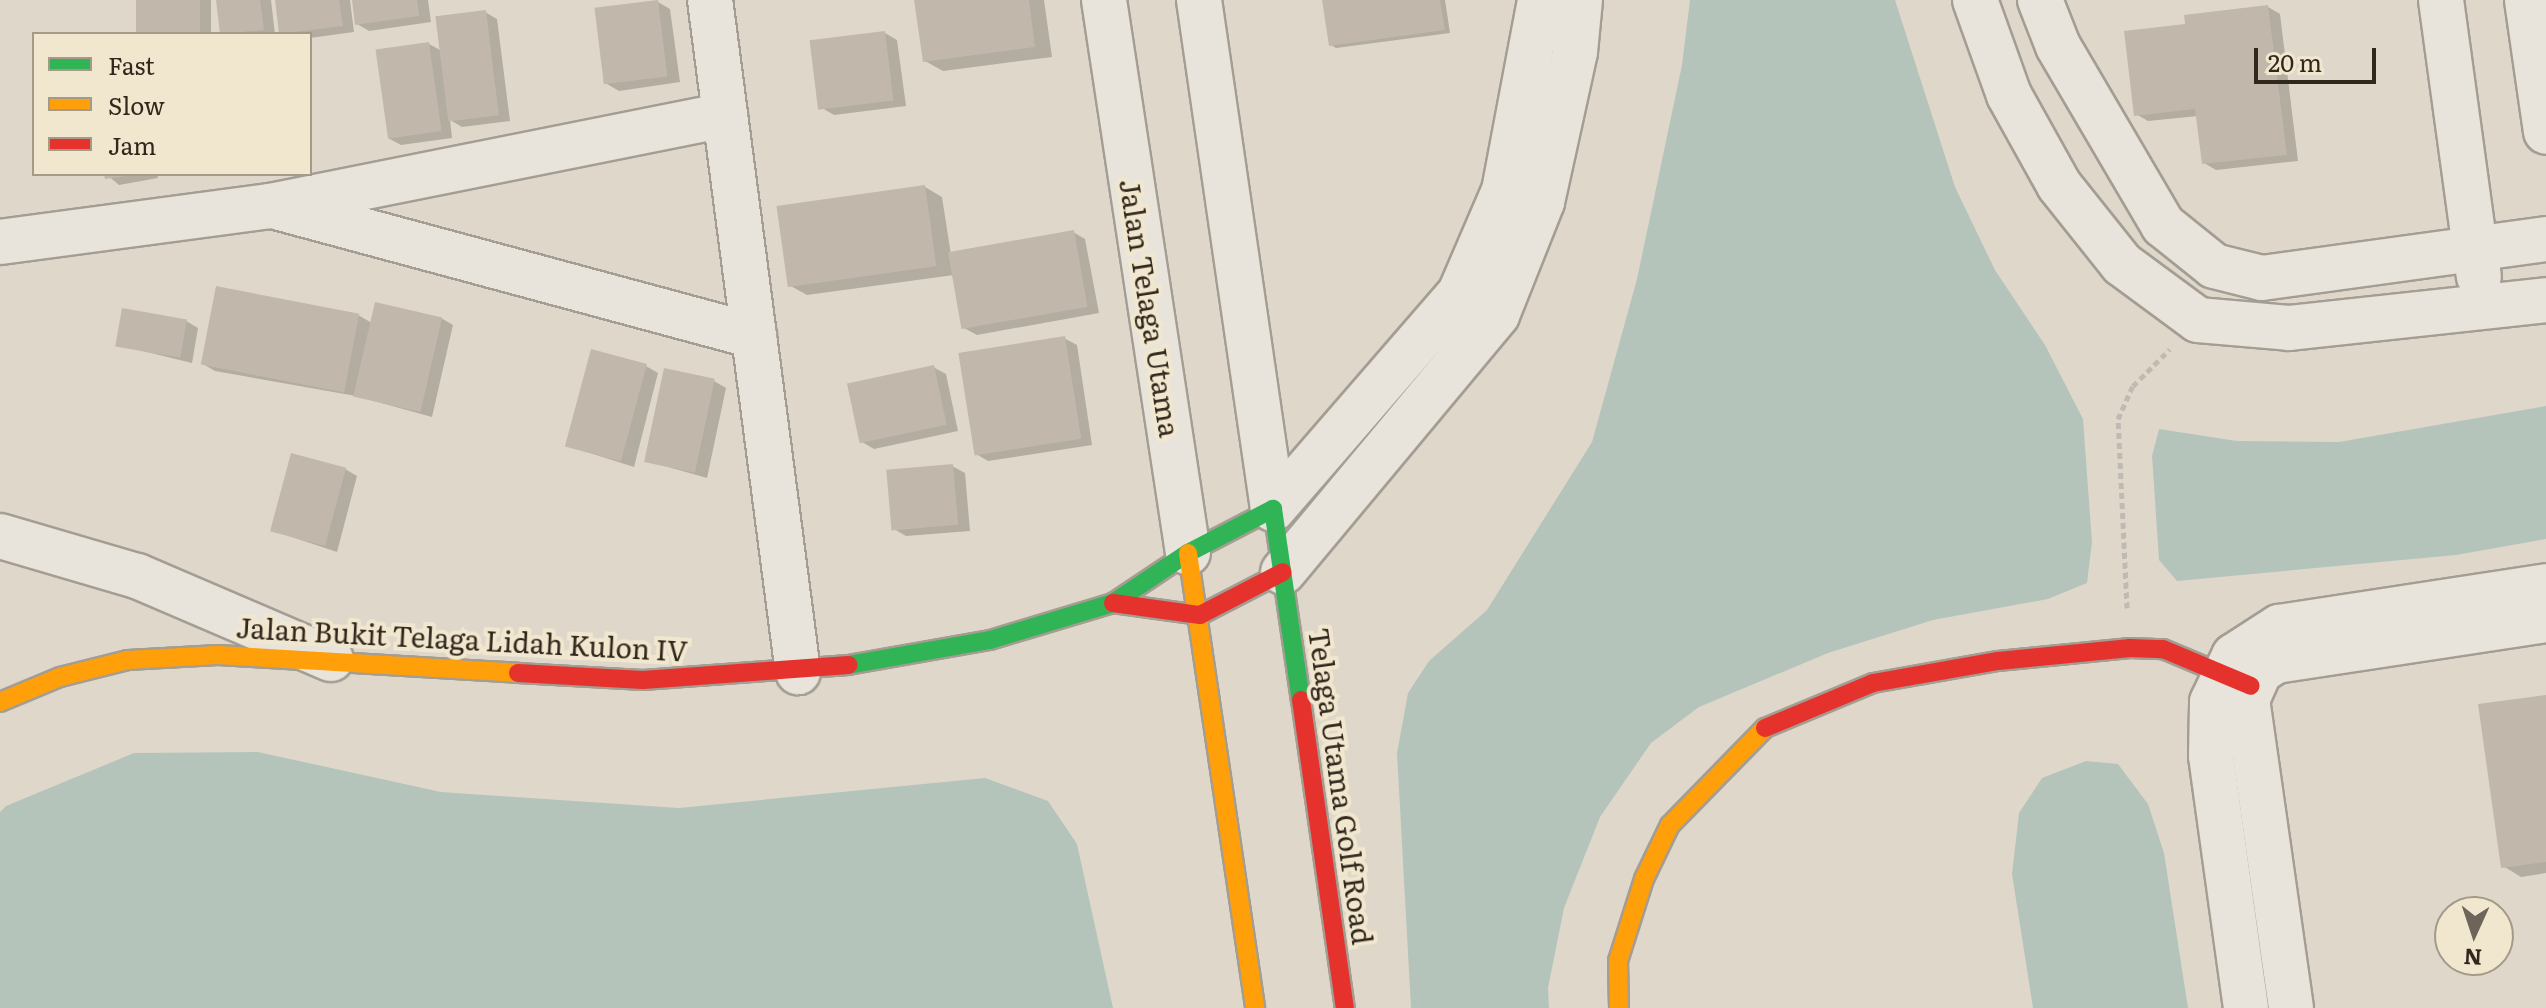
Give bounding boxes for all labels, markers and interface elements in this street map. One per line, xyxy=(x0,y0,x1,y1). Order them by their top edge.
legend xyxy=(32,32,312,176)
scale bar xyxy=(2258,32,2380,82)
text: 20 m xyxy=(2268,44,2322,79)
text: Fast xyxy=(108,47,155,82)
text: Slow xyxy=(108,87,165,122)
text: Jam xyxy=(108,127,156,162)
street label: Jalan Telaga Utama xyxy=(1114,177,1188,439)
street label: Jalan Bukit Telaga Lidah Kulon IV xyxy=(235,609,689,667)
street label: Telaga Utama Golf Road xyxy=(1303,626,1381,946)
north arrow xyxy=(2434,896,2514,976)
text: N xyxy=(2463,942,2483,975)

